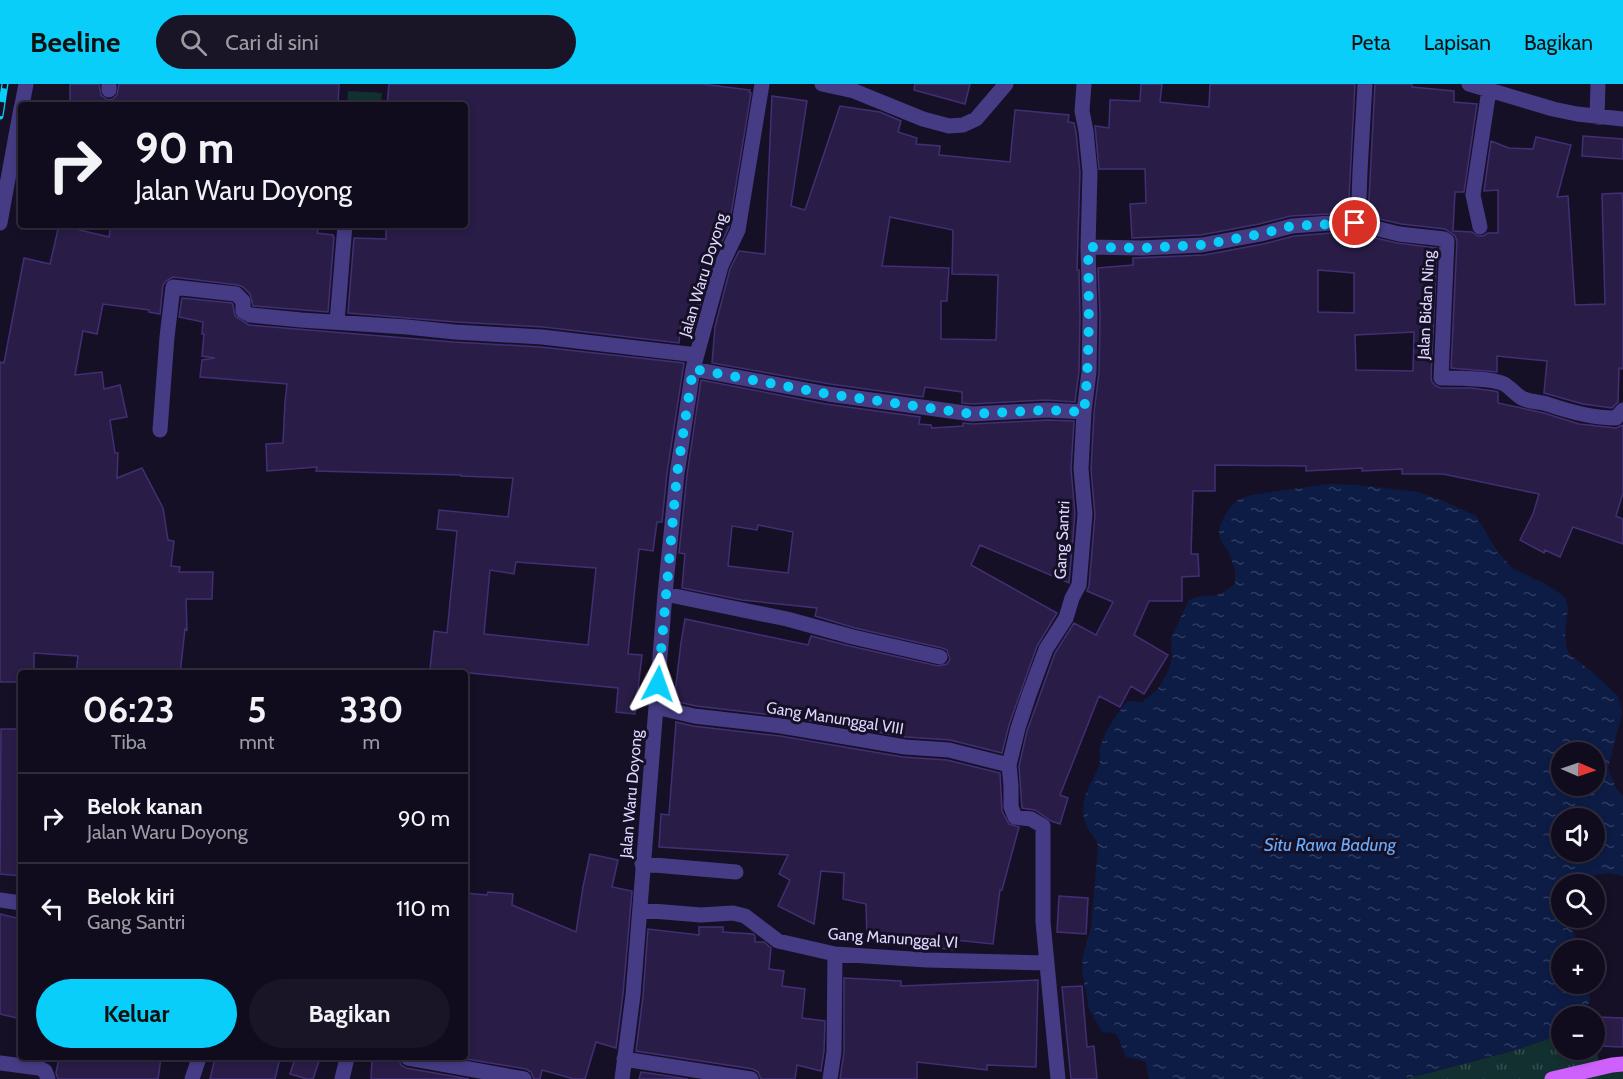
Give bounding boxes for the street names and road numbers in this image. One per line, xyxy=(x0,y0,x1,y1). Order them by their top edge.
street label: Jalan Waru Doyong xyxy=(675,210,731,340)
street label: Jalan Bidan Ning xyxy=(1414,249,1438,361)
street label: Gang Santri xyxy=(1050,500,1074,580)
street label: Gang Manunggal VIII xyxy=(765,698,905,738)
street label: Jalan Waru Doyong xyxy=(616,728,646,860)
street label: Gang Manunggal VI xyxy=(827,924,959,952)

